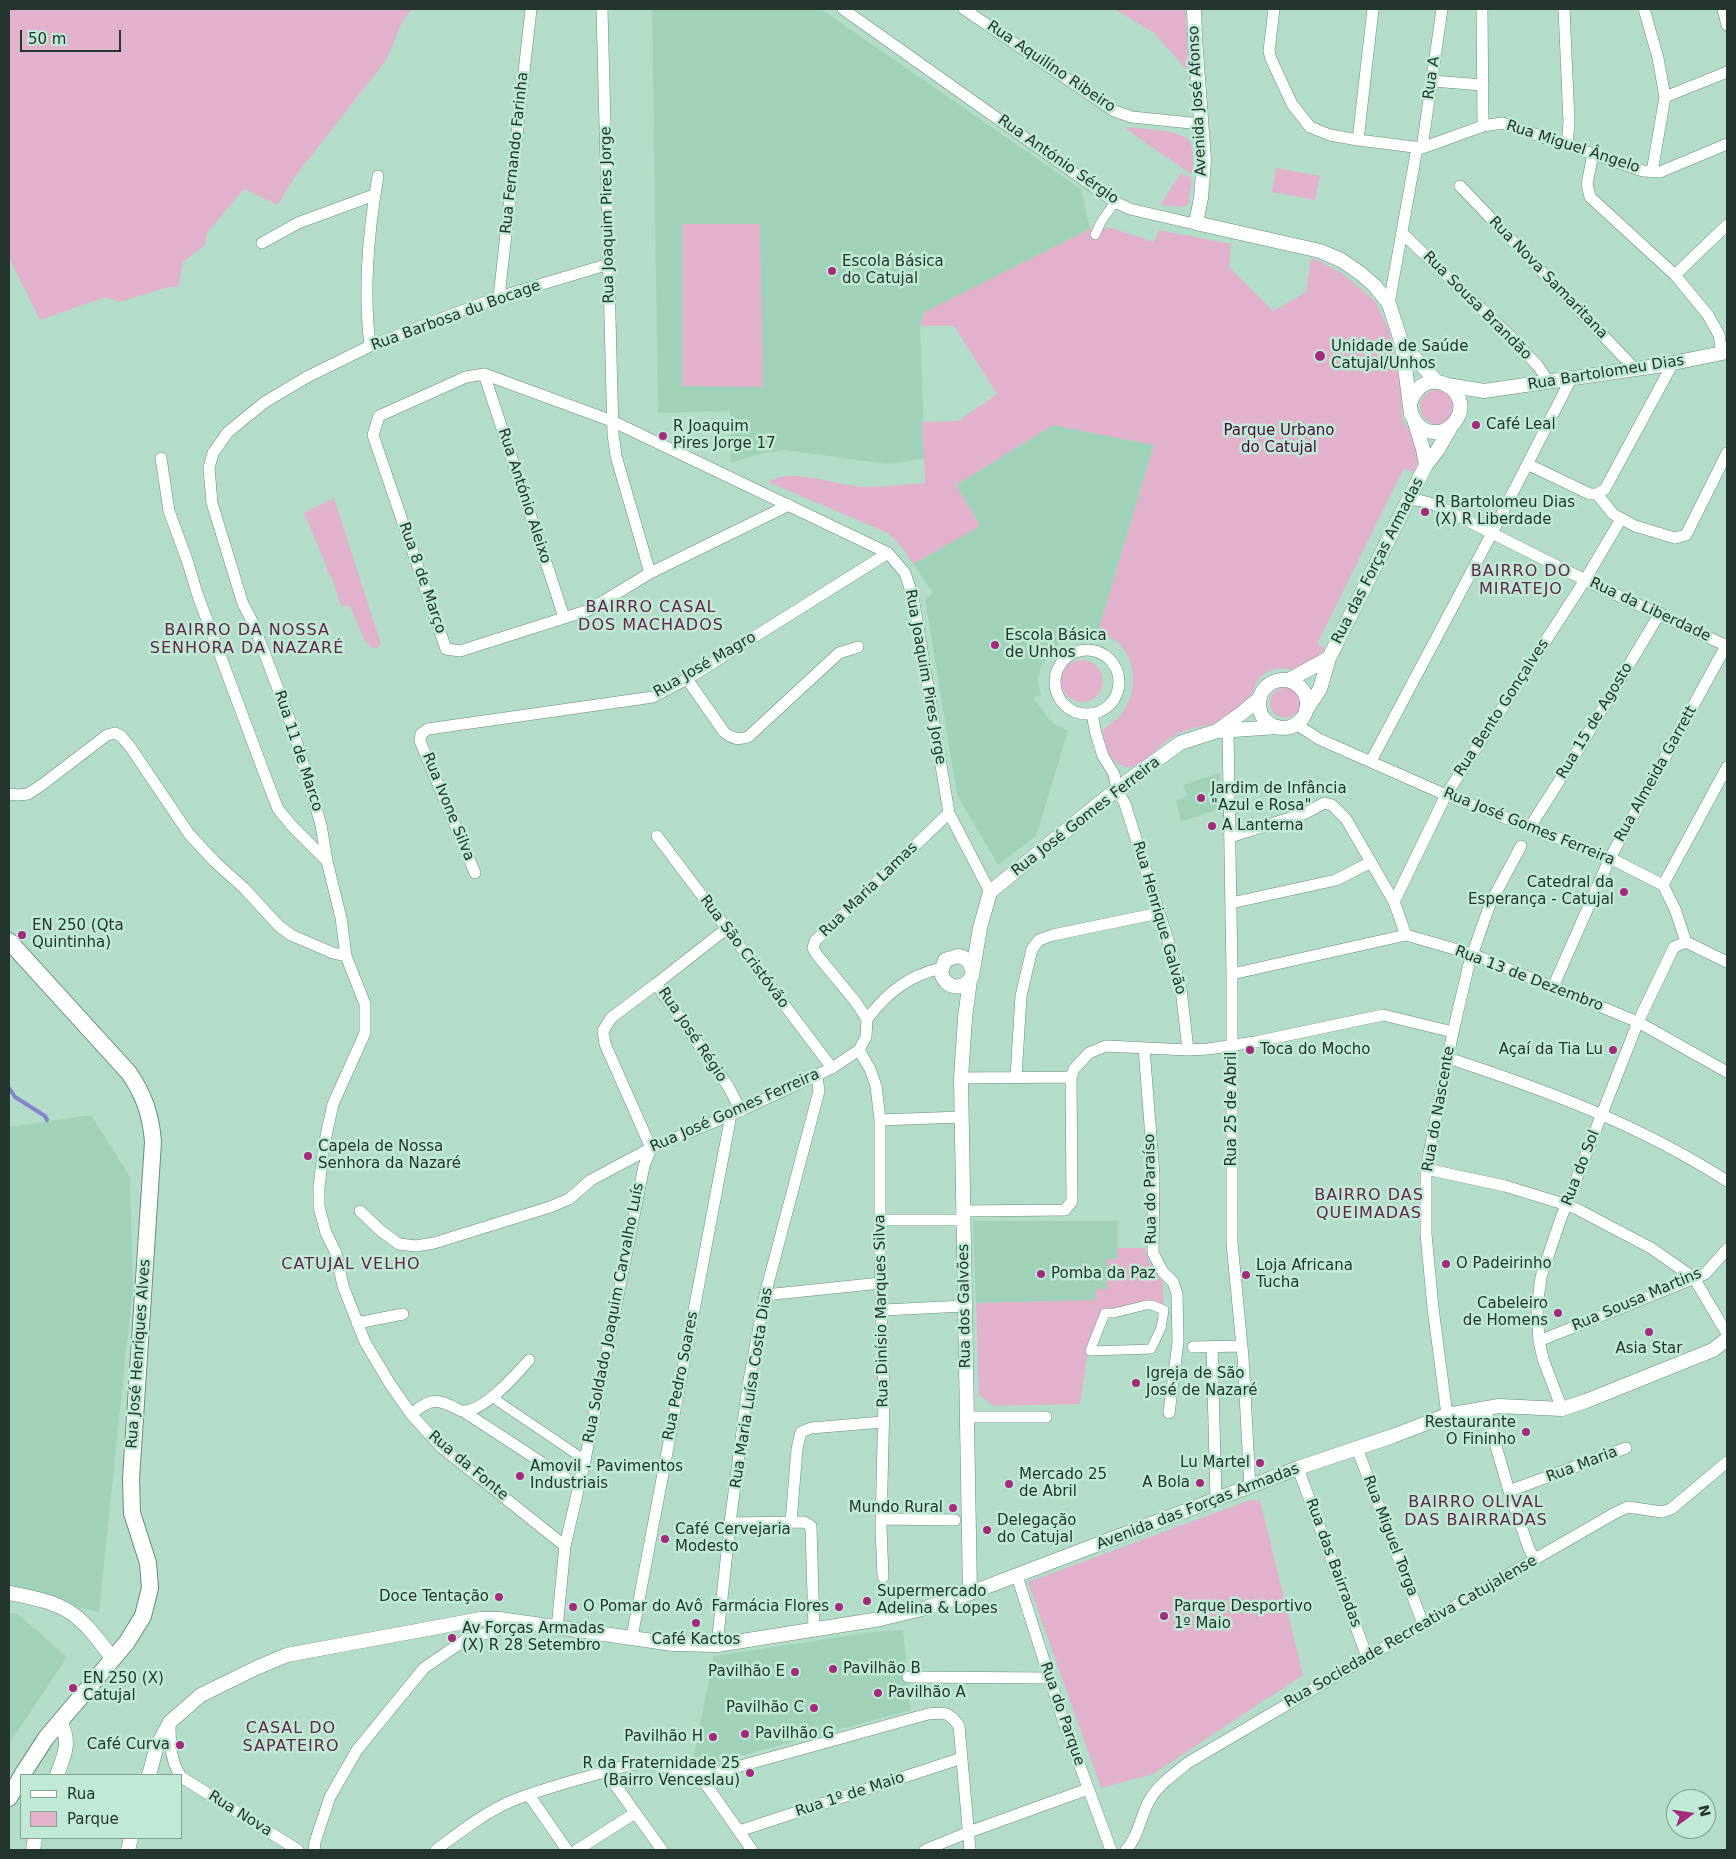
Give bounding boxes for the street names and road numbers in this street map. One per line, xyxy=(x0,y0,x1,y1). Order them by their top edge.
street label: Rua Aquilíno Ribeiro xyxy=(983,17,1119,117)
street label: Avenida José Afonso xyxy=(1185,25,1211,177)
street label: Rua A xyxy=(1420,55,1444,101)
street label: Rua Fernando Farinha xyxy=(498,71,532,235)
street label: Rua António Sérgio xyxy=(994,112,1122,208)
street label: Rua Miguel Ângelo xyxy=(1504,117,1642,177)
street label: Rua Joaquim Pires Jorge xyxy=(597,126,619,304)
street label: Rua Nova Samaritana xyxy=(1485,213,1611,343)
street label: Rua Sousa Brandão xyxy=(1419,248,1535,364)
street label: Rua Barbosa du Bocage xyxy=(369,277,543,355)
street label: Rua Bartolomeu Dias xyxy=(1527,352,1685,394)
street label: Rua António Aleixo xyxy=(494,426,554,566)
street label: Rua das Forças Armadas xyxy=(1328,475,1428,647)
street label: Rua 8 de Março xyxy=(395,520,449,636)
street label: Rua da Liberdade xyxy=(1587,574,1713,646)
street label: Rua Joaquim Pires Jorge xyxy=(901,588,949,766)
street label: Rua José Magro xyxy=(651,628,759,702)
street label: Rua Bento Gonçalves xyxy=(1451,636,1553,780)
street label: Rua 15 de Agosto xyxy=(1553,660,1637,782)
street label: Rua 11 de Marco xyxy=(270,688,326,814)
street label: Rua Almeida Garrett xyxy=(1611,703,1701,845)
street label: Rua Ivone Silva xyxy=(418,750,478,864)
street label: Rua José Gomes Ferreira xyxy=(1008,753,1164,881)
street label: Rua José Gomes Ferreira xyxy=(1441,784,1617,870)
street label: Rua Maria Lamas xyxy=(816,839,922,941)
street label: Rua Henrique Galvão xyxy=(1128,839,1190,997)
street label: Rua São Cristóvão xyxy=(696,892,792,1012)
street label: Rua 13 de Dezembro xyxy=(1452,942,1606,1016)
street label: Rua José Régio xyxy=(654,984,730,1086)
street label: Rua do Nascente xyxy=(1419,1045,1459,1173)
street label: Rua 25 de Abril xyxy=(1223,1052,1241,1166)
street label: Rua José Gomes Ferreira xyxy=(648,1065,822,1157)
street label: Rua do Sol xyxy=(1558,1128,1604,1208)
street label: Rua do Paraíso xyxy=(1141,1133,1161,1245)
street label: Rua Soldado Joaquim Carvalho Luís xyxy=(580,1181,648,1445)
street label: Rua Dinísio Marques Silva xyxy=(871,1214,893,1408)
street label: Rua dos Galvões xyxy=(955,1244,975,1368)
street label: Rua José Henriques Alves xyxy=(123,1259,155,1449)
street label: Rua Sousa Martins xyxy=(1570,1265,1704,1335)
street label: Rua Maria Luísa Costa Dias xyxy=(727,1286,777,1490)
street label: Rua Pedro Soares xyxy=(660,1310,702,1442)
street label: Rua da Fonte xyxy=(424,1427,512,1505)
street label: Rua Maria xyxy=(1544,1443,1620,1487)
street label: Avenida das Forças Armadas xyxy=(1094,1460,1302,1554)
street label: Rua Miguel Torga xyxy=(1359,1473,1421,1599)
street label: Rua das Bairradas xyxy=(1301,1496,1365,1630)
street label: Rua Sociedade Recreativa Catujalense xyxy=(1282,1552,1540,1712)
street label: Rua do Parque xyxy=(1036,1660,1088,1768)
street label: Rua 1º de Maio xyxy=(793,1769,907,1821)
street label: Rua Nova xyxy=(205,1787,275,1841)

